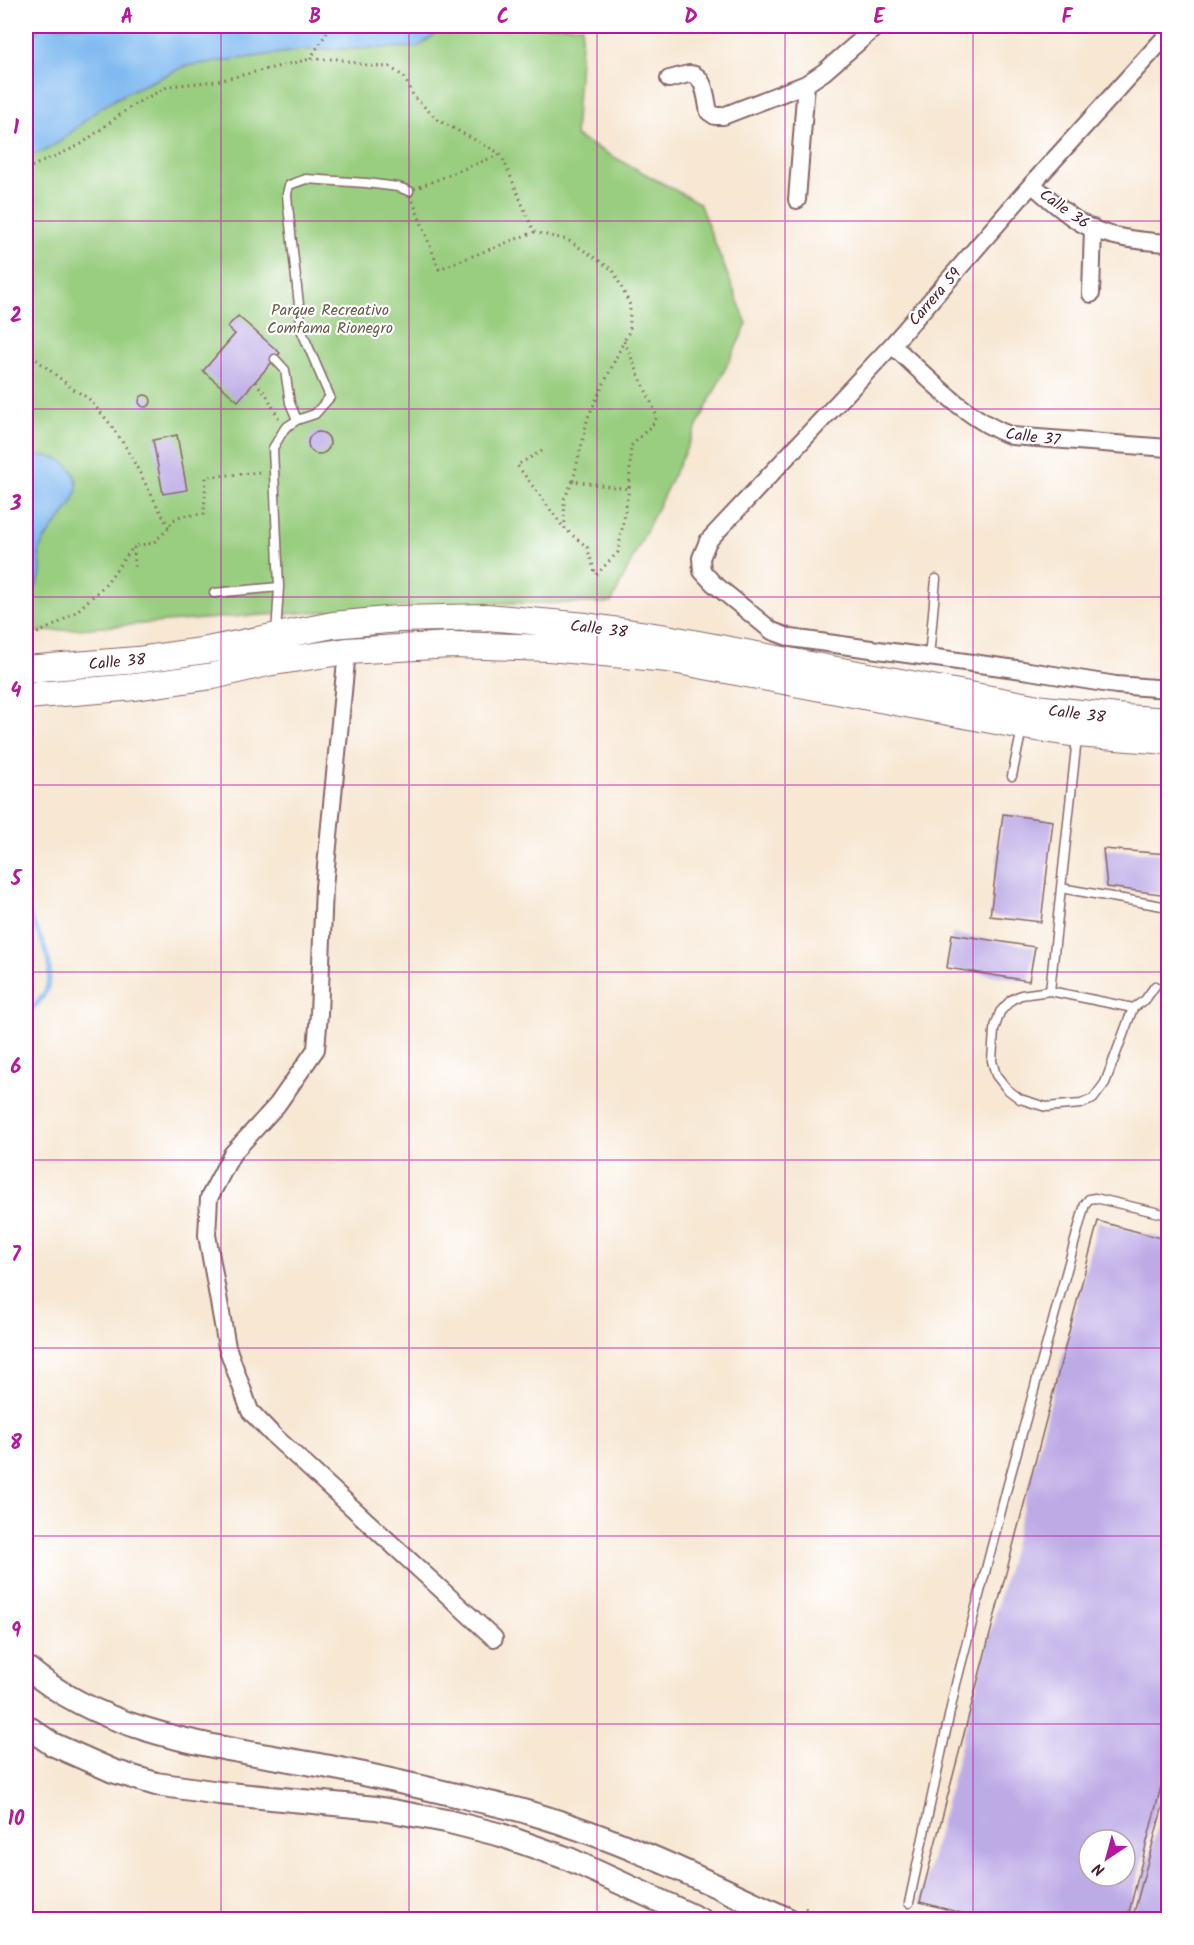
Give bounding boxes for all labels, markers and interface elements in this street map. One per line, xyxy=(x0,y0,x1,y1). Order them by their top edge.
text: A xyxy=(121,2,133,34)
text: B xyxy=(309,2,321,34)
text: C xyxy=(497,2,509,34)
text: D xyxy=(684,2,698,34)
text: E xyxy=(873,2,885,34)
text: F xyxy=(1062,2,1074,34)
text: 1 xyxy=(13,113,19,145)
street label: Calle 36 xyxy=(1034,183,1094,236)
street label: Carrera 59 xyxy=(903,262,968,332)
park label: Parque Recreativo Comfama Rionegro xyxy=(267,298,393,341)
text: 2 xyxy=(10,301,22,333)
street label: Calle 37 xyxy=(1004,422,1062,453)
text: 3 xyxy=(10,489,22,521)
street label: Calle 38 xyxy=(569,614,629,645)
street label: Calle 38 xyxy=(87,648,147,677)
text: 4 xyxy=(11,676,22,708)
street label: Calle 38 xyxy=(1047,699,1107,730)
text: 5 xyxy=(10,864,23,896)
text: 6 xyxy=(11,1052,22,1084)
text: 7 xyxy=(11,1240,21,1272)
text: 8 xyxy=(10,1428,22,1460)
text: 9 xyxy=(11,1616,21,1648)
text: 10 xyxy=(8,1804,25,1836)
north arrow xyxy=(1077,1828,1137,1888)
text: N xyxy=(1088,1856,1111,1882)

